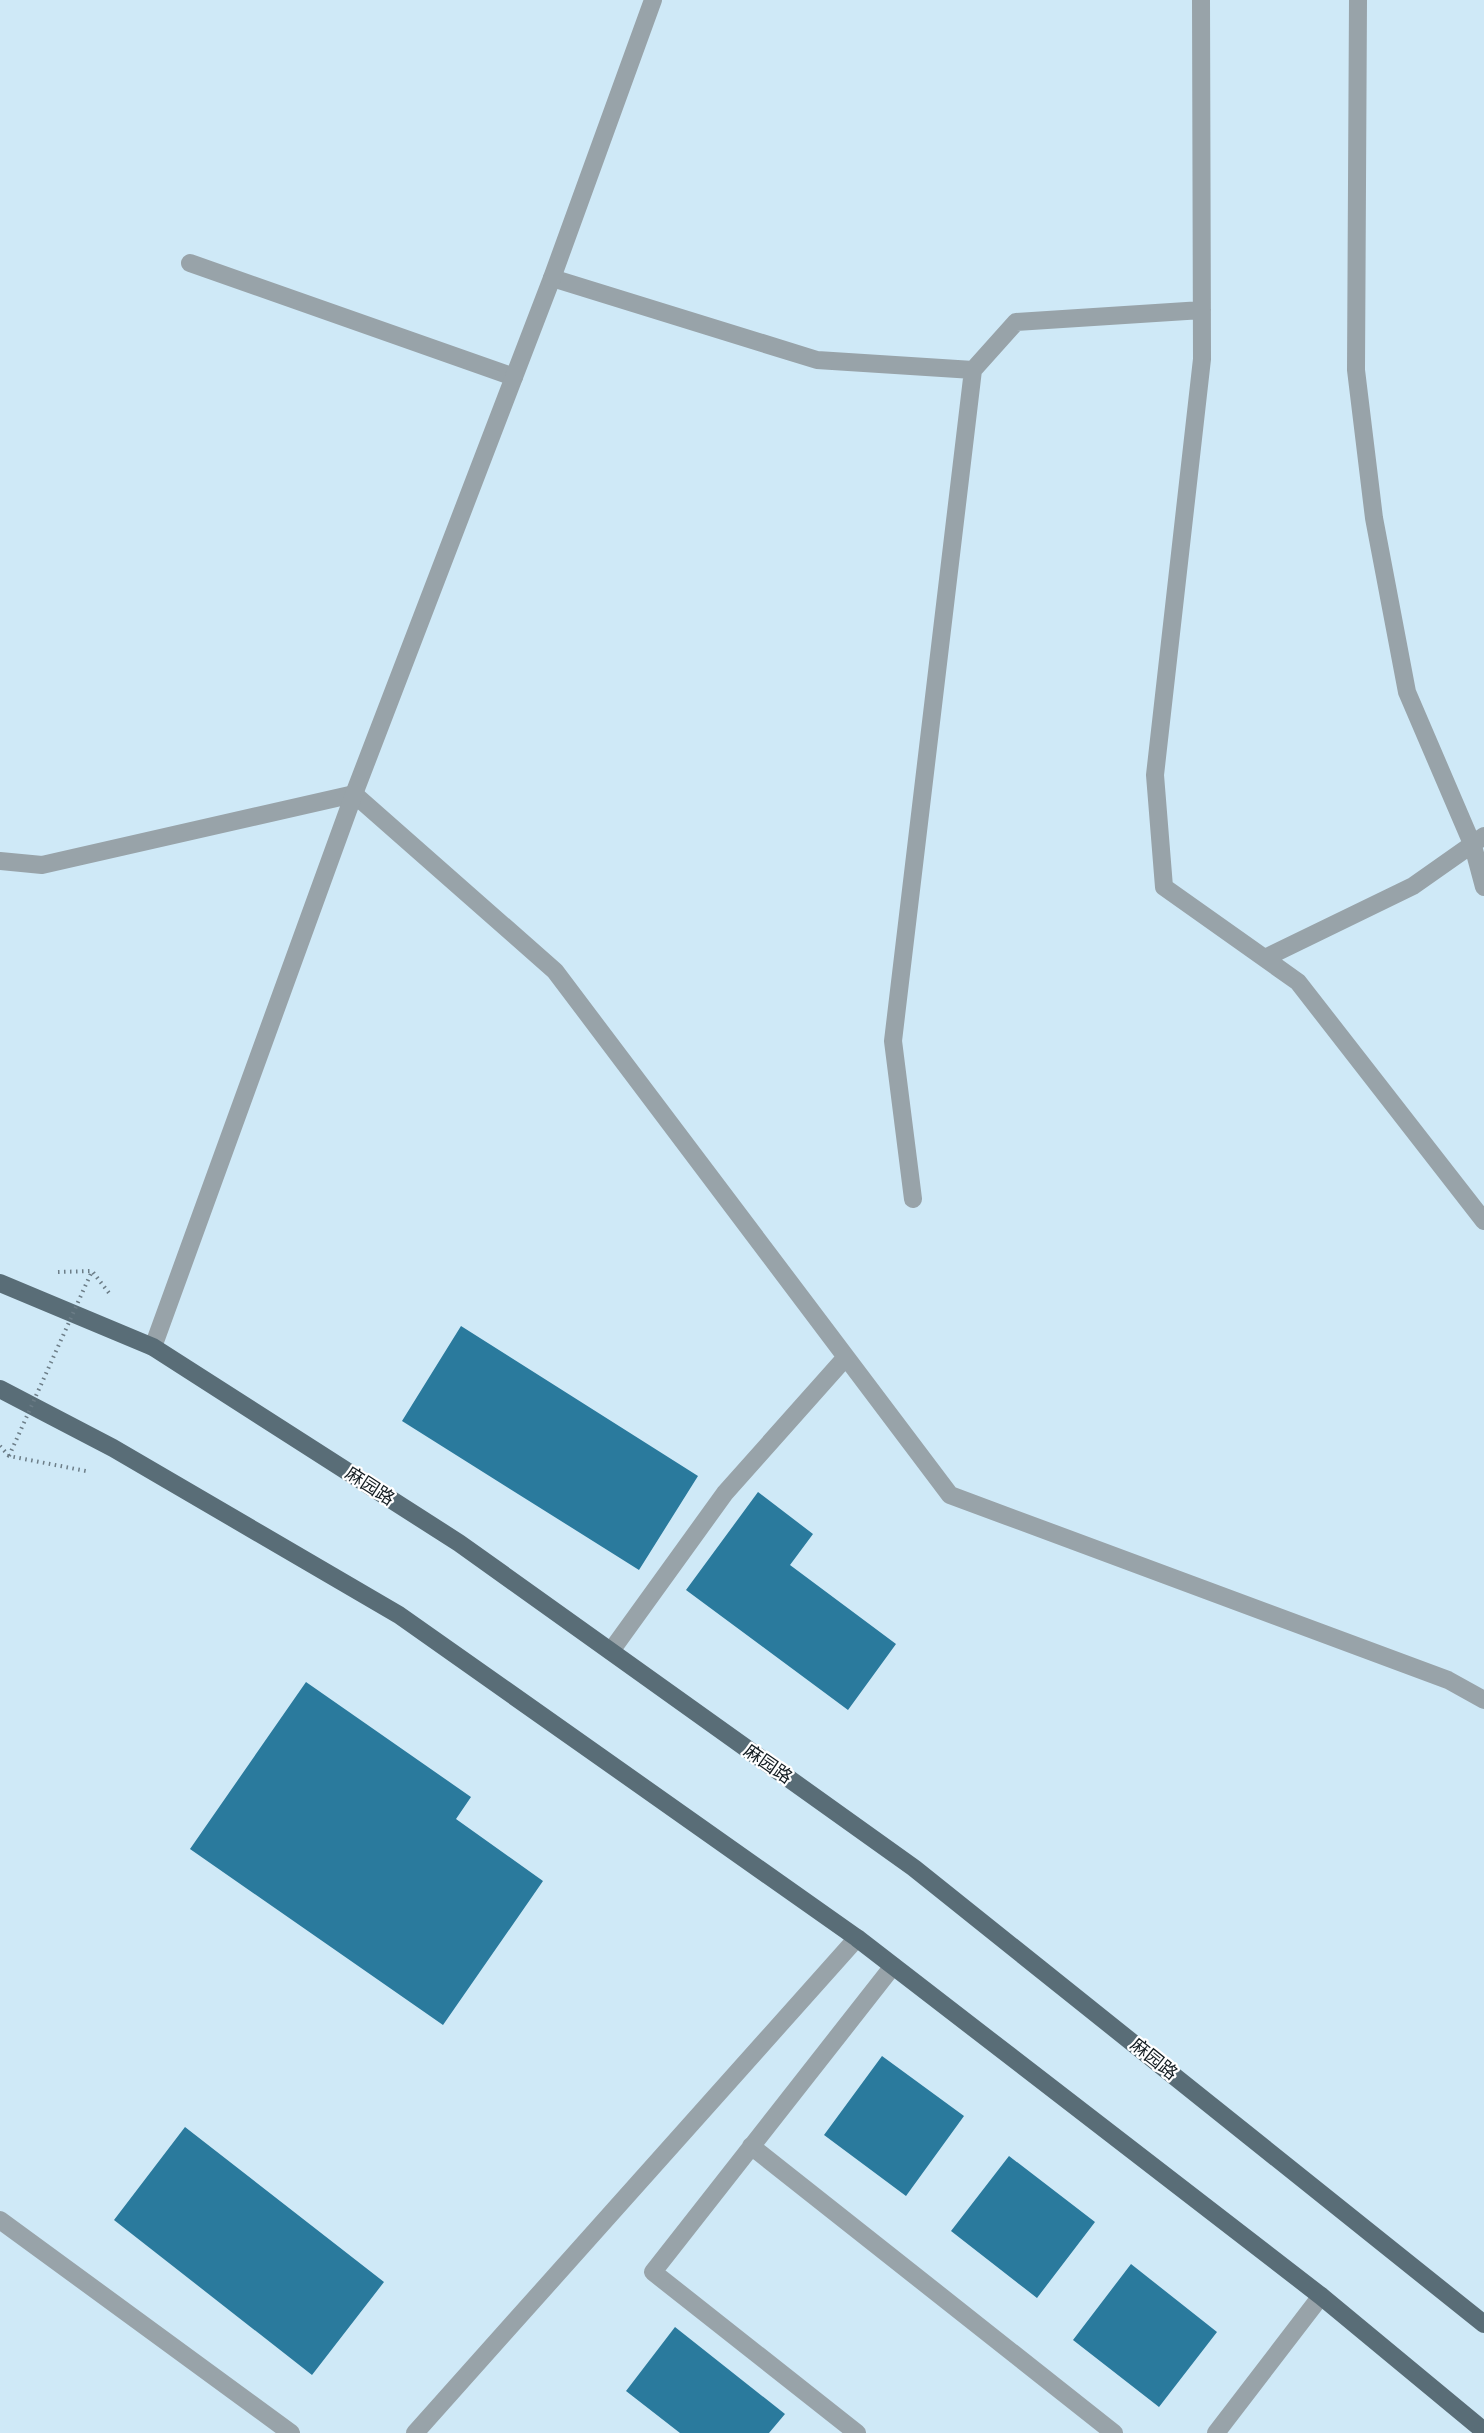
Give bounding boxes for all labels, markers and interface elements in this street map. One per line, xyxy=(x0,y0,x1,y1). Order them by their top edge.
street label: 麻园路 xyxy=(341,1460,400,1510)
street label: 麻园路 xyxy=(740,1738,798,1788)
street label: 麻园路 xyxy=(1126,2032,1183,2085)

